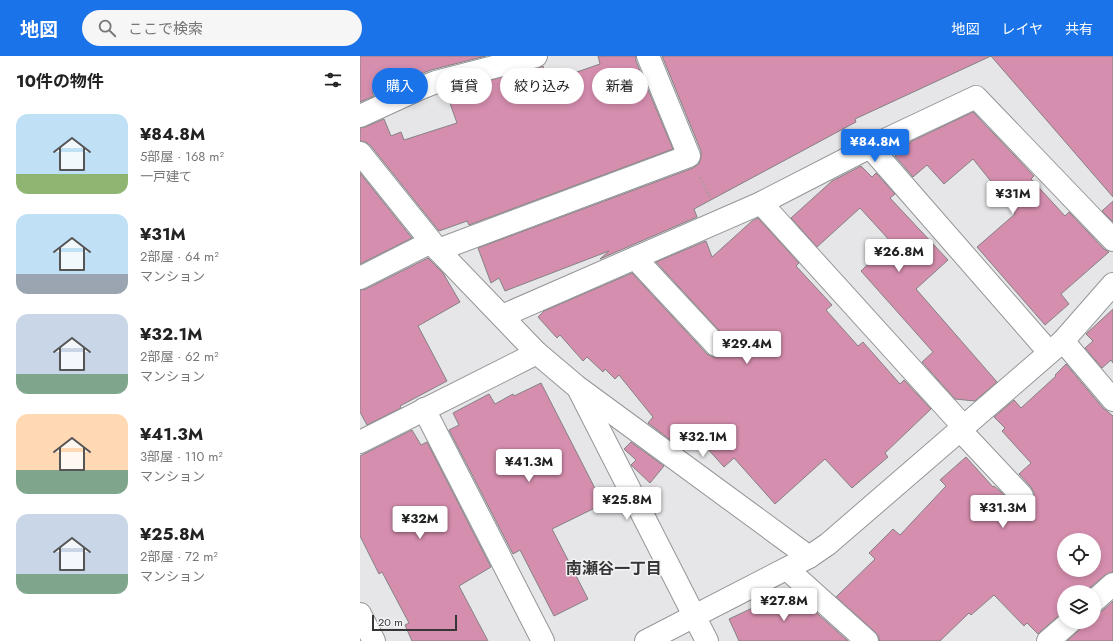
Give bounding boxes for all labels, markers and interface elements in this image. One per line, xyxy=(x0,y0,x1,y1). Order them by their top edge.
search box xyxy=(82,10,362,46)
text: 地図 xyxy=(20,16,58,43)
icon: search xyxy=(96,17,118,39)
text: ここで検索 xyxy=(128,18,203,40)
text: 地図 xyxy=(951,19,979,39)
text: レイヤ xyxy=(1001,19,1043,39)
text: 共有 xyxy=(1065,19,1093,39)
chip: 購入 xyxy=(372,68,428,104)
chip: 賃貸 xyxy=(436,68,492,104)
chip: 絞り込み xyxy=(500,68,584,104)
chip: 新着 xyxy=(592,68,648,104)
text: 10件の物件 xyxy=(16,69,104,93)
icon: filters xyxy=(322,69,344,91)
text: ¥84.8M xyxy=(140,122,205,146)
pin: ¥84.8M xyxy=(842,129,908,163)
icon: home xyxy=(48,130,96,178)
text: ¥84.8M xyxy=(850,132,900,151)
text: 5部屋 · 168 m² xyxy=(140,147,224,166)
text: 一戸建て xyxy=(140,167,192,186)
pin: ¥31M xyxy=(989,181,1037,215)
text: ¥31M xyxy=(996,184,1030,203)
text: ¥31M xyxy=(140,222,186,246)
icon: home xyxy=(48,230,96,278)
pin: ¥26.8M xyxy=(866,239,932,273)
text: ¥26.8M xyxy=(874,242,924,261)
text: 2部屋 · 64 m² xyxy=(140,247,219,266)
text: マンション xyxy=(140,267,205,286)
text: ¥32.1M xyxy=(140,322,202,346)
icon: home xyxy=(48,330,96,378)
pin: ¥29.4M xyxy=(714,331,780,365)
text: ¥29.4M xyxy=(722,334,772,353)
text: 2部屋 · 62 m² xyxy=(140,347,219,366)
text: マンション xyxy=(140,367,205,386)
text: ¥41.3M xyxy=(140,422,203,446)
pin: ¥32.1M xyxy=(670,424,736,458)
text: ¥32.1M xyxy=(679,427,727,446)
icon: home xyxy=(48,430,96,478)
text: 3部屋 · 110 m² xyxy=(140,447,223,466)
pin: ¥41.3M xyxy=(496,449,562,483)
text: ¥41.3M xyxy=(505,452,553,471)
text: マンション xyxy=(140,467,205,486)
pin: ¥25.8M xyxy=(594,487,660,521)
text: ¥25.8M xyxy=(602,490,652,509)
pin: ¥31.3M xyxy=(970,495,1036,529)
text: ¥31.3M xyxy=(979,498,1027,517)
pin: ¥32M xyxy=(396,506,444,540)
text: ¥32M xyxy=(402,509,438,528)
text: ¥25.8M xyxy=(140,522,205,546)
icon: home xyxy=(48,530,96,578)
map controls xyxy=(1057,533,1101,629)
button: locate xyxy=(1057,533,1101,577)
text: 2部屋 · 72 m² xyxy=(140,547,218,566)
district label: 南瀬谷一丁目 xyxy=(566,557,662,580)
text: マンション xyxy=(140,567,205,586)
button: layers xyxy=(1057,585,1101,629)
pin: ¥27.8M xyxy=(751,588,817,622)
text: ¥27.8M xyxy=(760,591,808,610)
scale bar xyxy=(372,613,457,632)
text: 20 m xyxy=(378,614,403,630)

